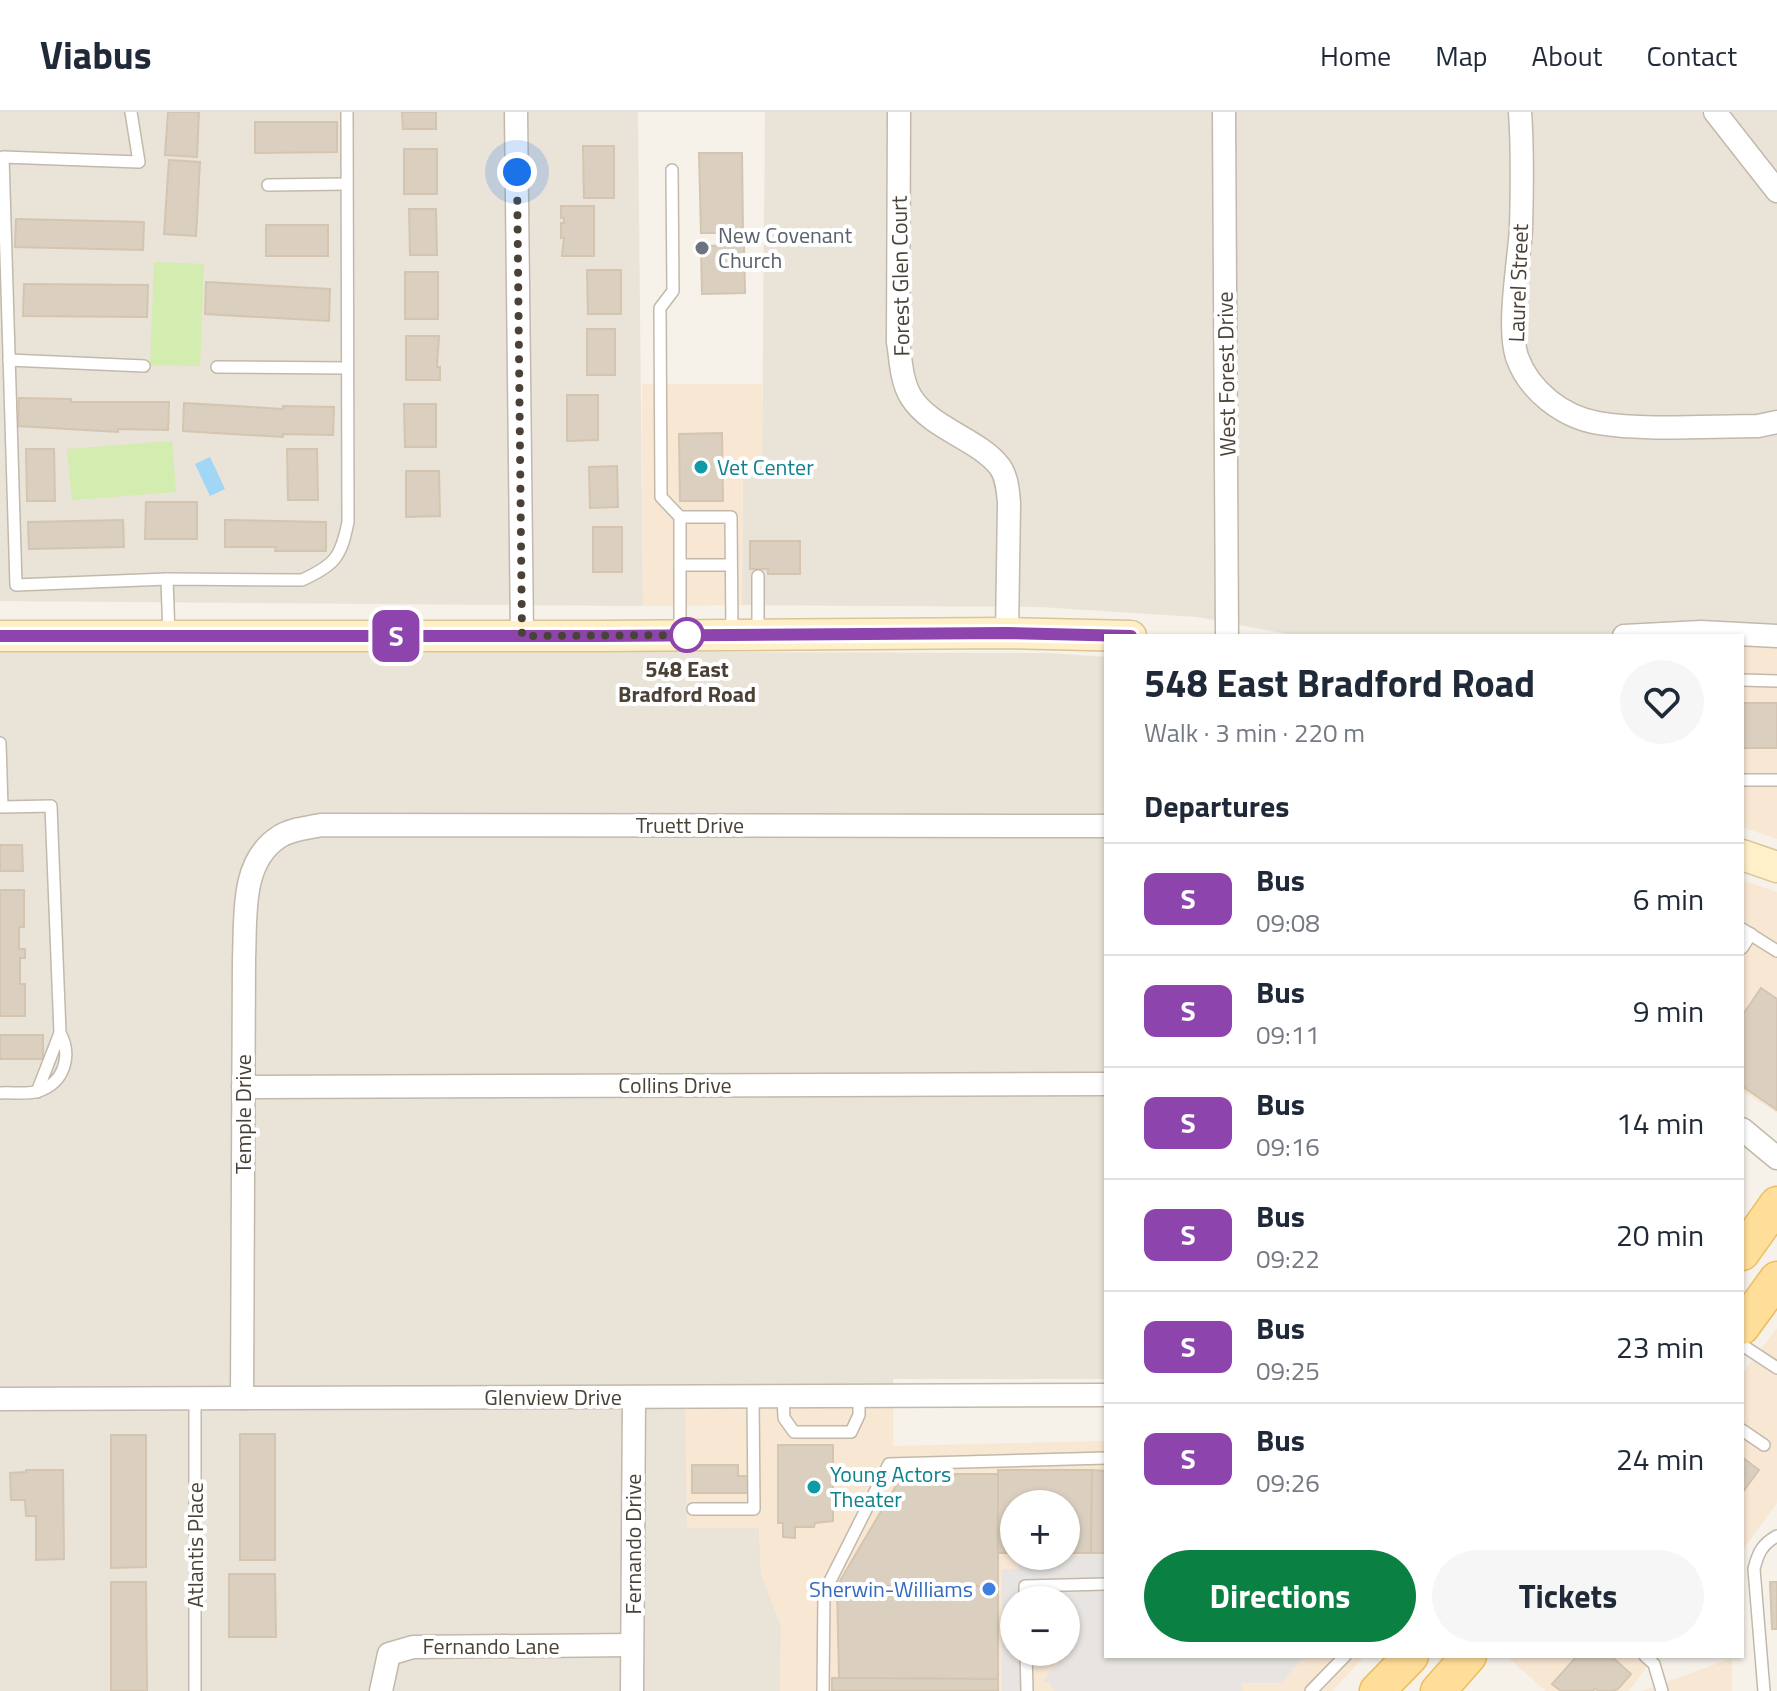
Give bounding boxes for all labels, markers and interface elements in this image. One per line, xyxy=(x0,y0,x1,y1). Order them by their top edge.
text: Viabus xyxy=(40,26,152,84)
text: Home xyxy=(1320,34,1391,77)
text: Map xyxy=(1435,34,1488,77)
text: About xyxy=(1532,34,1602,77)
text: Contact xyxy=(1646,34,1737,77)
your location xyxy=(497,152,537,192)
street label: Forest Glen Court xyxy=(882,195,918,357)
place label: New Covenant Church xyxy=(718,218,853,277)
street label: Laurel Street xyxy=(1499,223,1537,343)
marker: New Covenant Church xyxy=(693,239,711,257)
street label: West Forest Drive xyxy=(1208,291,1244,457)
place label: Vet Center xyxy=(717,450,814,484)
marker: Vet Center xyxy=(692,458,710,476)
line badge: S xyxy=(370,610,422,662)
text: S xyxy=(388,614,404,657)
marker: 548 East Bradford Road xyxy=(670,618,704,652)
place label: 548 East Bradford Road xyxy=(618,652,756,711)
text: 548 East Bradford Road xyxy=(1144,654,1535,712)
button: heart xyxy=(1620,660,1704,744)
text: Walk · 3 min · 220 m xyxy=(1144,713,1365,752)
text: Departures xyxy=(1144,783,1289,829)
street label: Truett Drive xyxy=(636,808,744,842)
text: Bus xyxy=(1256,857,1305,903)
text: 6 min xyxy=(1633,876,1704,922)
text: S xyxy=(1180,877,1196,920)
text: 09:08 xyxy=(1256,903,1320,942)
text: Bus xyxy=(1256,969,1305,1015)
text: 9 min xyxy=(1633,988,1704,1034)
text: S xyxy=(1180,989,1196,1032)
text: 09:11 xyxy=(1256,1015,1320,1054)
street label: Temple Drive xyxy=(226,1054,260,1174)
street label: Collins Drive xyxy=(618,1068,732,1102)
text: Bus xyxy=(1256,1081,1305,1127)
text: 14 min xyxy=(1616,1100,1704,1146)
text: S xyxy=(1180,1101,1196,1144)
text: 09:16 xyxy=(1256,1127,1320,1166)
text: Bus xyxy=(1256,1193,1305,1239)
text: 20 min xyxy=(1616,1212,1704,1258)
text: S xyxy=(1180,1213,1196,1256)
text: 09:22 xyxy=(1256,1239,1320,1278)
text: Bus xyxy=(1256,1305,1305,1351)
text: 23 min xyxy=(1616,1324,1704,1370)
text: S xyxy=(1180,1325,1196,1368)
text: 09:25 xyxy=(1256,1351,1320,1390)
street label: Glenview Drive xyxy=(484,1380,622,1414)
text: Bus xyxy=(1256,1417,1305,1463)
text: 24 min xyxy=(1616,1436,1704,1482)
text: S xyxy=(1180,1437,1196,1480)
place label: Young Actors Theater xyxy=(830,1457,951,1516)
text: 09:26 xyxy=(1256,1463,1320,1502)
street label: Fernando Drive xyxy=(616,1474,650,1614)
marker: Young Actors Theater xyxy=(805,1478,823,1496)
street label: Atlantis Place xyxy=(178,1482,212,1608)
map controls xyxy=(1000,1490,1080,1666)
button: + xyxy=(1000,1490,1080,1570)
button: Directions xyxy=(1144,1550,1416,1642)
button: Tickets xyxy=(1432,1550,1704,1642)
place label: Sherwin-Williams xyxy=(809,1572,973,1606)
marker: Sherwin-Williams xyxy=(980,1580,998,1598)
button: − xyxy=(1000,1586,1080,1666)
street label: Fernando Lane xyxy=(422,1629,560,1663)

